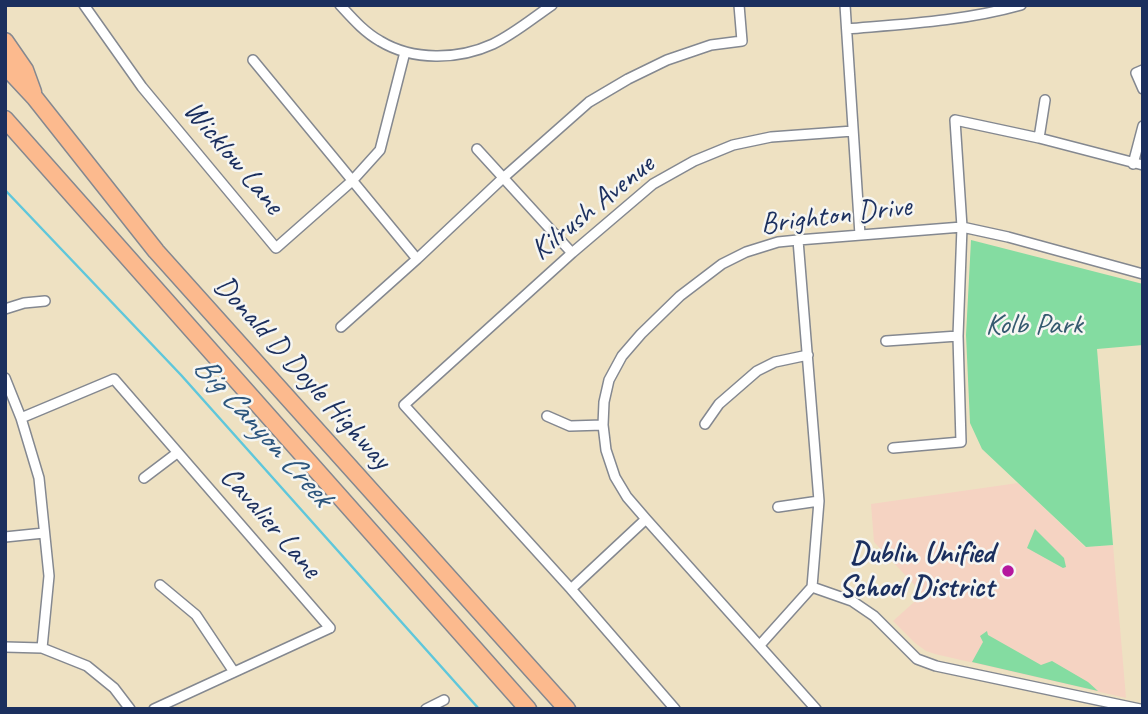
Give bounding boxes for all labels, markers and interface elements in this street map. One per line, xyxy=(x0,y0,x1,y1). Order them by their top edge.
street label: Wicklow Lane xyxy=(175,94,291,222)
street label: Kilrush Avenue xyxy=(524,147,662,269)
street label: Brighton Drive xyxy=(759,189,913,243)
street label: Donald D Doyle Highway xyxy=(206,269,398,477)
park label: Kolb Park xyxy=(986,307,1082,343)
water label: Big Canyon Creek xyxy=(185,349,339,515)
street label: Cavalier Lane xyxy=(212,460,328,586)
place label: Dublin Unified School District xyxy=(839,536,994,606)
marker: Dublin Unified School District xyxy=(1000,563,1016,579)

